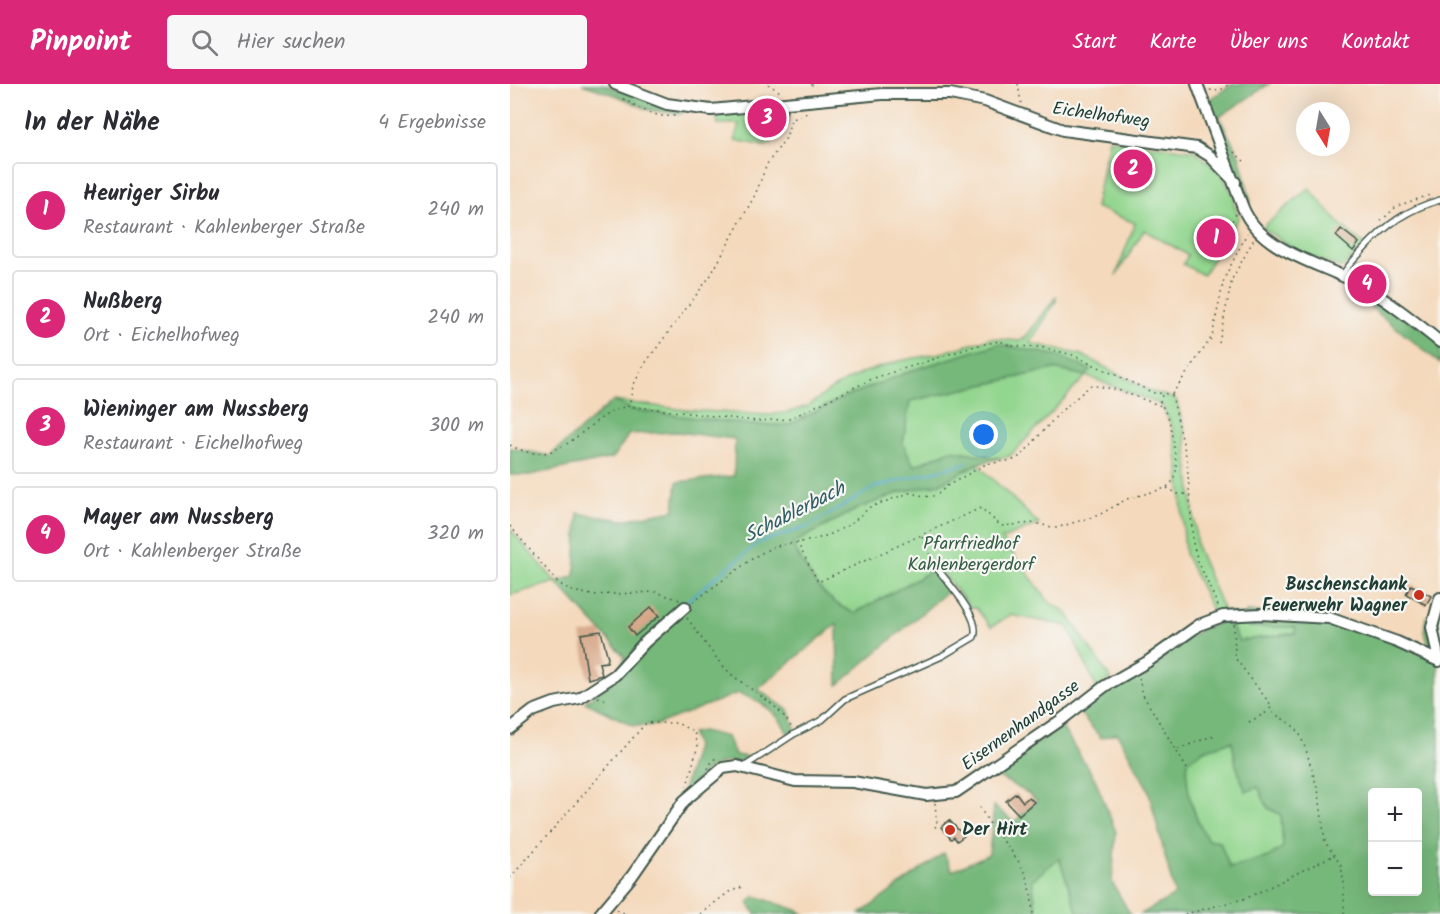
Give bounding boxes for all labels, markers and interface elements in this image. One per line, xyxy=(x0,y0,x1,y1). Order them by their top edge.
search box xyxy=(167,15,587,69)
text: Pinpoint xyxy=(30,20,131,65)
text: Hier suchen xyxy=(236,25,346,60)
icon: search xyxy=(188,26,221,59)
text: Start xyxy=(1072,26,1117,59)
text: Karte xyxy=(1150,26,1196,59)
text: Über uns xyxy=(1229,26,1308,59)
text: Kontakt xyxy=(1341,26,1410,59)
street label: Eichelhofweg xyxy=(1050,95,1152,137)
pin: 3 xyxy=(748,96,786,141)
text: In der Nähe xyxy=(24,102,160,144)
north arrow xyxy=(1296,102,1350,156)
text: 4 Ergebnisse xyxy=(378,107,486,139)
pin: 2 xyxy=(1114,146,1152,191)
text: Heuriger Sirbu xyxy=(83,177,219,212)
text: 1 xyxy=(42,194,49,226)
text: 240 m xyxy=(427,194,484,226)
text: Restaurant · Kahlenberger Straße xyxy=(83,212,365,244)
pin: 1 xyxy=(1196,216,1236,260)
pin: 4 xyxy=(1348,262,1386,306)
text: Nußberg xyxy=(83,285,163,320)
text: 2 xyxy=(40,302,51,334)
text: 240 m xyxy=(427,302,484,334)
text: Ort · Eichelhofweg xyxy=(83,320,240,352)
text: Wieninger am Nussberg xyxy=(83,393,309,428)
text: 3 xyxy=(40,410,51,442)
text: 300 m xyxy=(429,410,484,442)
your location xyxy=(969,420,998,449)
text: Restaurant · Eichelhofweg xyxy=(83,428,303,460)
water label: Schablerbach xyxy=(739,473,853,552)
text: Mayer am Nussberg xyxy=(83,501,274,536)
text: 4 xyxy=(40,518,51,550)
text: 320 m xyxy=(427,518,484,550)
park label: Pfarrfriedhof Kahlenbergerdorf xyxy=(908,530,1037,580)
text: Ort · Kahlenberger Straße xyxy=(83,536,301,568)
place label: Buschenschank Feuerwehr Wagner xyxy=(1262,571,1408,621)
marker: Buschenschank Feuerwehr Wagner xyxy=(1412,588,1426,602)
street label: Eisernenhandgasse xyxy=(955,673,1087,779)
map controls xyxy=(1368,788,1422,896)
button: + xyxy=(1368,788,1422,842)
place label: Der Hirt xyxy=(962,816,1028,845)
marker: Der Hirt xyxy=(943,823,957,837)
button: − xyxy=(1368,842,1422,896)

